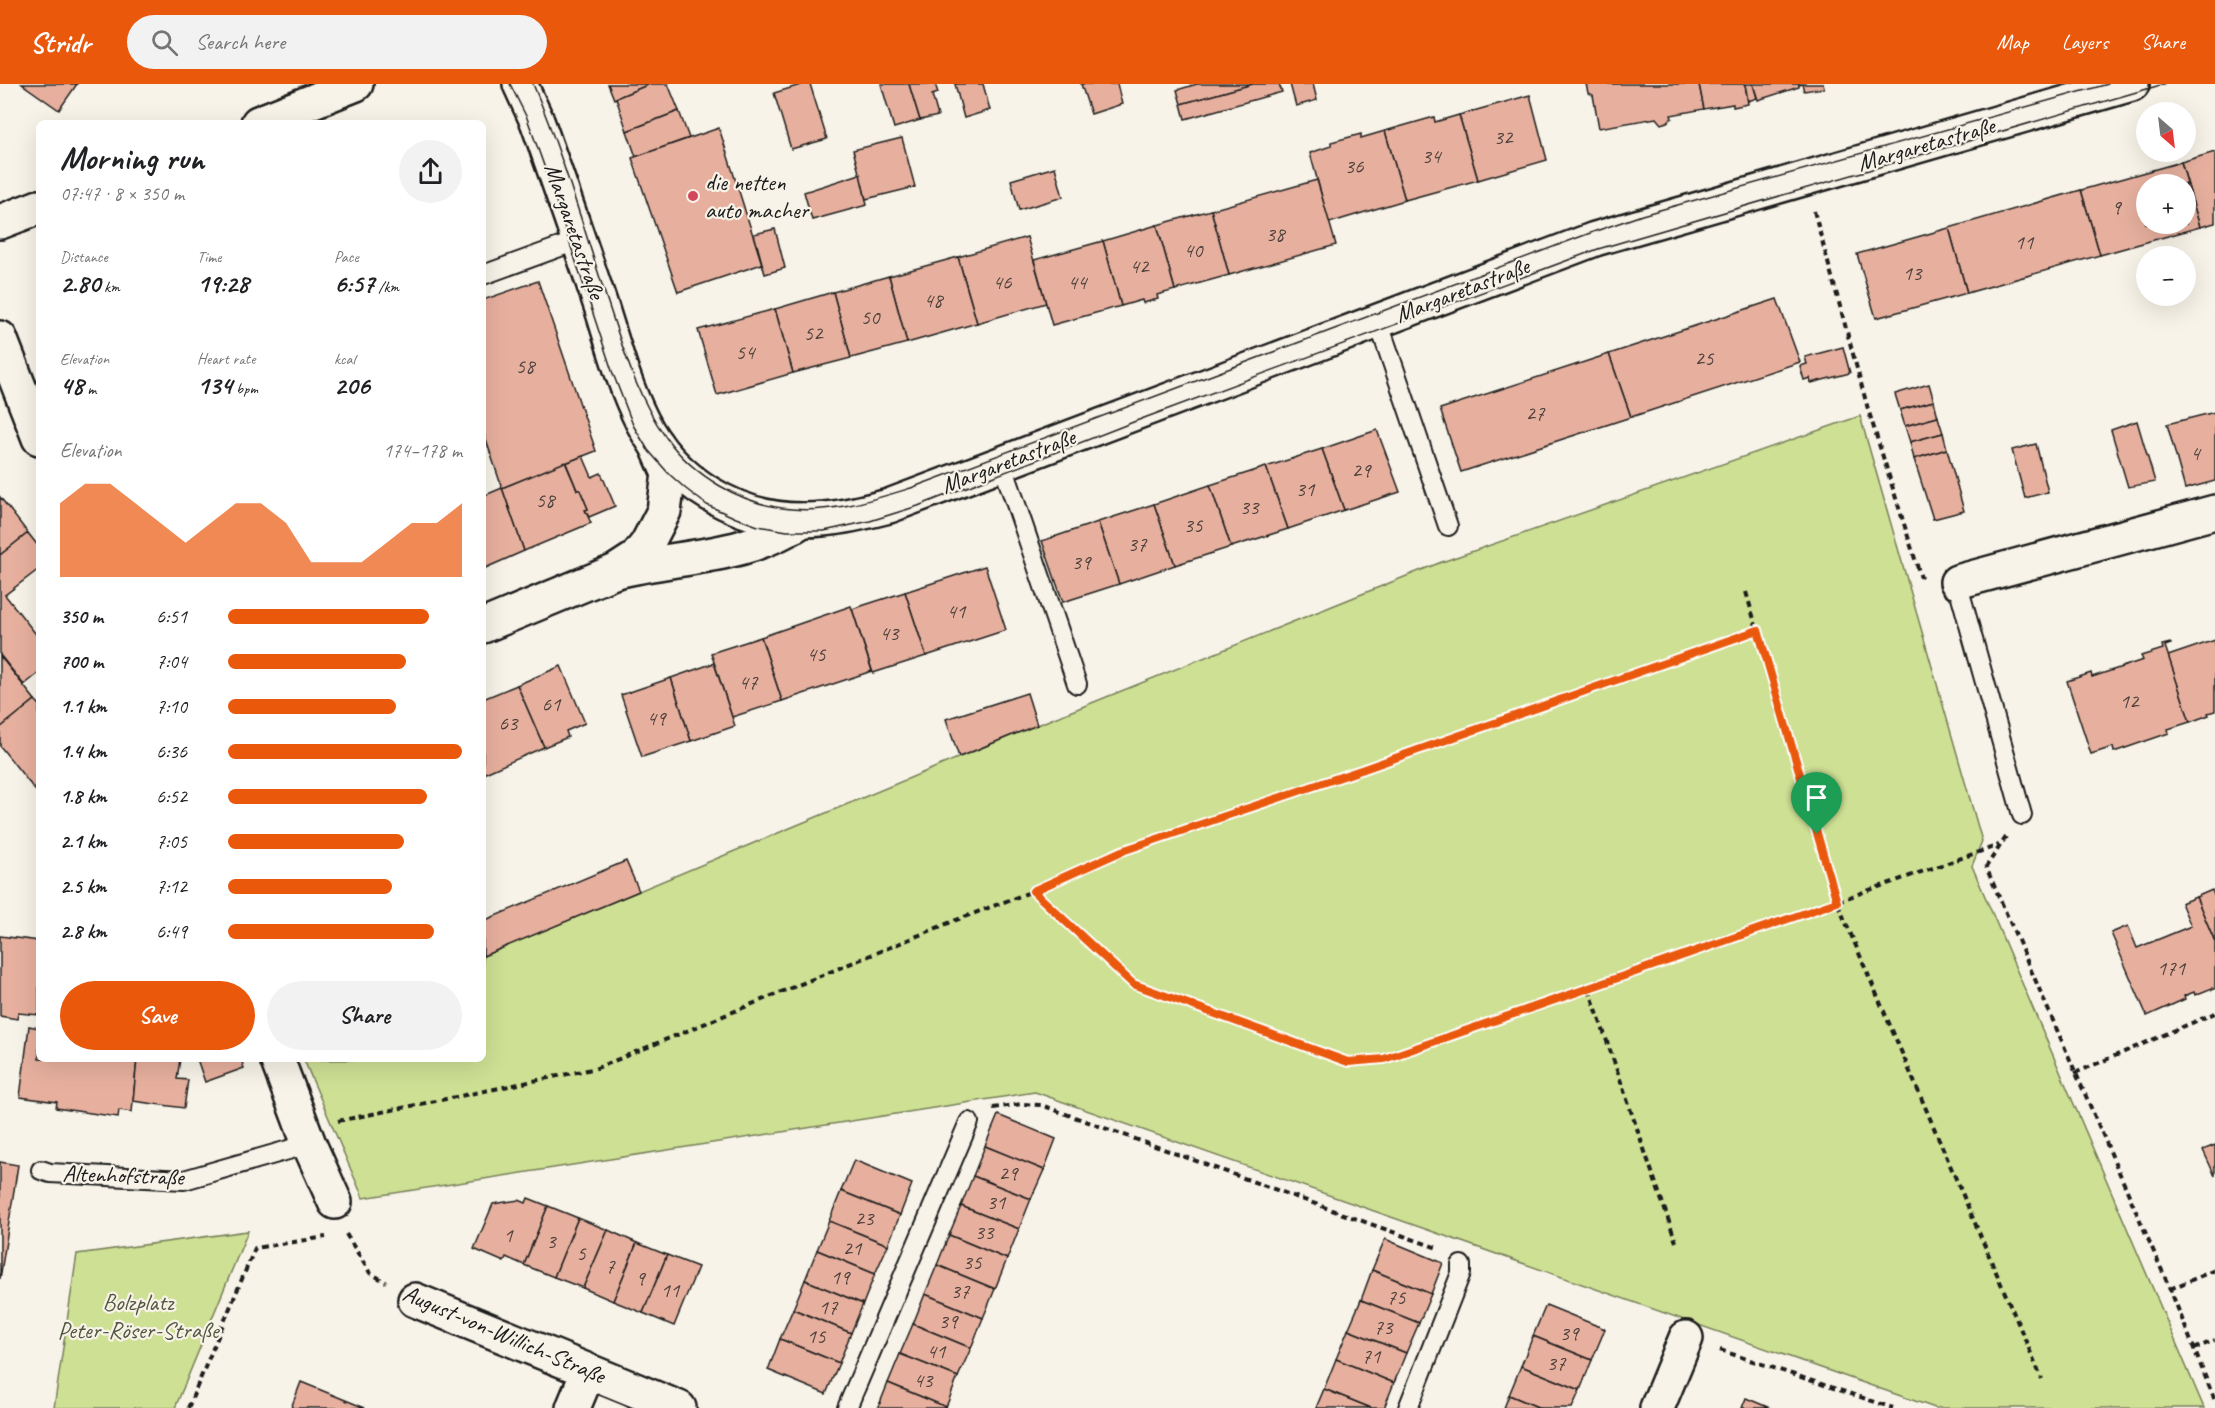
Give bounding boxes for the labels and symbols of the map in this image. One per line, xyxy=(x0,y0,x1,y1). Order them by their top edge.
north arrow xyxy=(2136,102,2196,162)
street label: Margaretastraße xyxy=(1854,110,2000,178)
house number: 32 xyxy=(1494,124,1514,150)
house number: 34 xyxy=(1422,143,1443,169)
house number: 36 xyxy=(1345,153,1364,179)
street label: Margaretastraße xyxy=(538,159,613,305)
place label: die netten auto macher xyxy=(705,167,811,225)
marker: die netten auto macher xyxy=(686,189,700,203)
house number: 9 xyxy=(2111,194,2122,220)
house number: 38 xyxy=(1266,221,1287,247)
house number: 11 xyxy=(2015,229,2035,255)
house number: 40 xyxy=(1184,237,1204,263)
street label: Margaretastraße xyxy=(1391,250,1535,329)
house number: 42 xyxy=(1130,253,1150,279)
house number: 13 xyxy=(1903,260,1923,286)
house number: 46 xyxy=(993,269,1012,295)
house number: 44 xyxy=(1068,269,1089,295)
house number: 48 xyxy=(924,287,945,313)
house number: 50 xyxy=(861,304,881,330)
house number: 52 xyxy=(804,320,824,346)
house number: 54 xyxy=(736,339,757,365)
house number: 25 xyxy=(1695,345,1715,371)
house number: 58 xyxy=(516,353,537,379)
house number: 27 xyxy=(1526,400,1546,426)
street label: Margaretastraße xyxy=(937,421,1081,500)
house number: 4 xyxy=(2190,440,2202,466)
house number: 29 xyxy=(1352,457,1372,483)
house number: 31 xyxy=(1296,476,1316,502)
house number: 58 xyxy=(536,487,557,513)
house number: 33 xyxy=(1240,494,1260,520)
house number: 35 xyxy=(1184,512,1204,538)
house number: 37 xyxy=(1128,531,1148,557)
house number: 39 xyxy=(1072,549,1092,575)
house number: 41 xyxy=(947,598,967,624)
house number: 43 xyxy=(880,620,900,646)
house number: 45 xyxy=(807,641,827,667)
house number: 47 xyxy=(739,669,759,695)
house number: 12 xyxy=(2120,688,2140,714)
house number: 61 xyxy=(542,691,562,717)
house number: 49 xyxy=(647,705,667,731)
house number: 63 xyxy=(499,710,519,736)
pin xyxy=(1791,772,1842,834)
house number: 171 xyxy=(2157,955,2187,981)
street label: Altenhofstraße xyxy=(62,1158,186,1192)
house number: 29 xyxy=(999,1160,1019,1186)
house number: 31 xyxy=(987,1189,1007,1215)
house number: 23 xyxy=(855,1205,875,1231)
house number: 33 xyxy=(975,1219,995,1245)
house number: 1 xyxy=(503,1222,514,1248)
house number: 3 xyxy=(546,1228,557,1254)
house number: 21 xyxy=(843,1235,863,1261)
house number: 5 xyxy=(576,1240,587,1266)
house number: 35 xyxy=(963,1249,983,1275)
house number: 7 xyxy=(605,1253,616,1279)
house number: 19 xyxy=(831,1264,851,1290)
house number: 9 xyxy=(635,1265,646,1291)
house number: 11 xyxy=(661,1277,681,1303)
street label: August-von-Willich-Straße xyxy=(398,1278,612,1391)
house number: 37 xyxy=(951,1278,971,1304)
house number: 75 xyxy=(1387,1284,1407,1310)
park label: Bolzplatz Peter-Röser-Straße xyxy=(57,1287,221,1345)
house number: 17 xyxy=(819,1294,839,1320)
house number: 39 xyxy=(939,1308,959,1334)
house number: 73 xyxy=(1374,1314,1394,1340)
house number: 39 xyxy=(1560,1320,1580,1346)
house number: 15 xyxy=(807,1323,827,1349)
house number: 41 xyxy=(927,1338,947,1364)
house number: 71 xyxy=(1362,1343,1382,1369)
house number: 37 xyxy=(1547,1350,1567,1376)
house number: 43 xyxy=(914,1367,934,1393)

